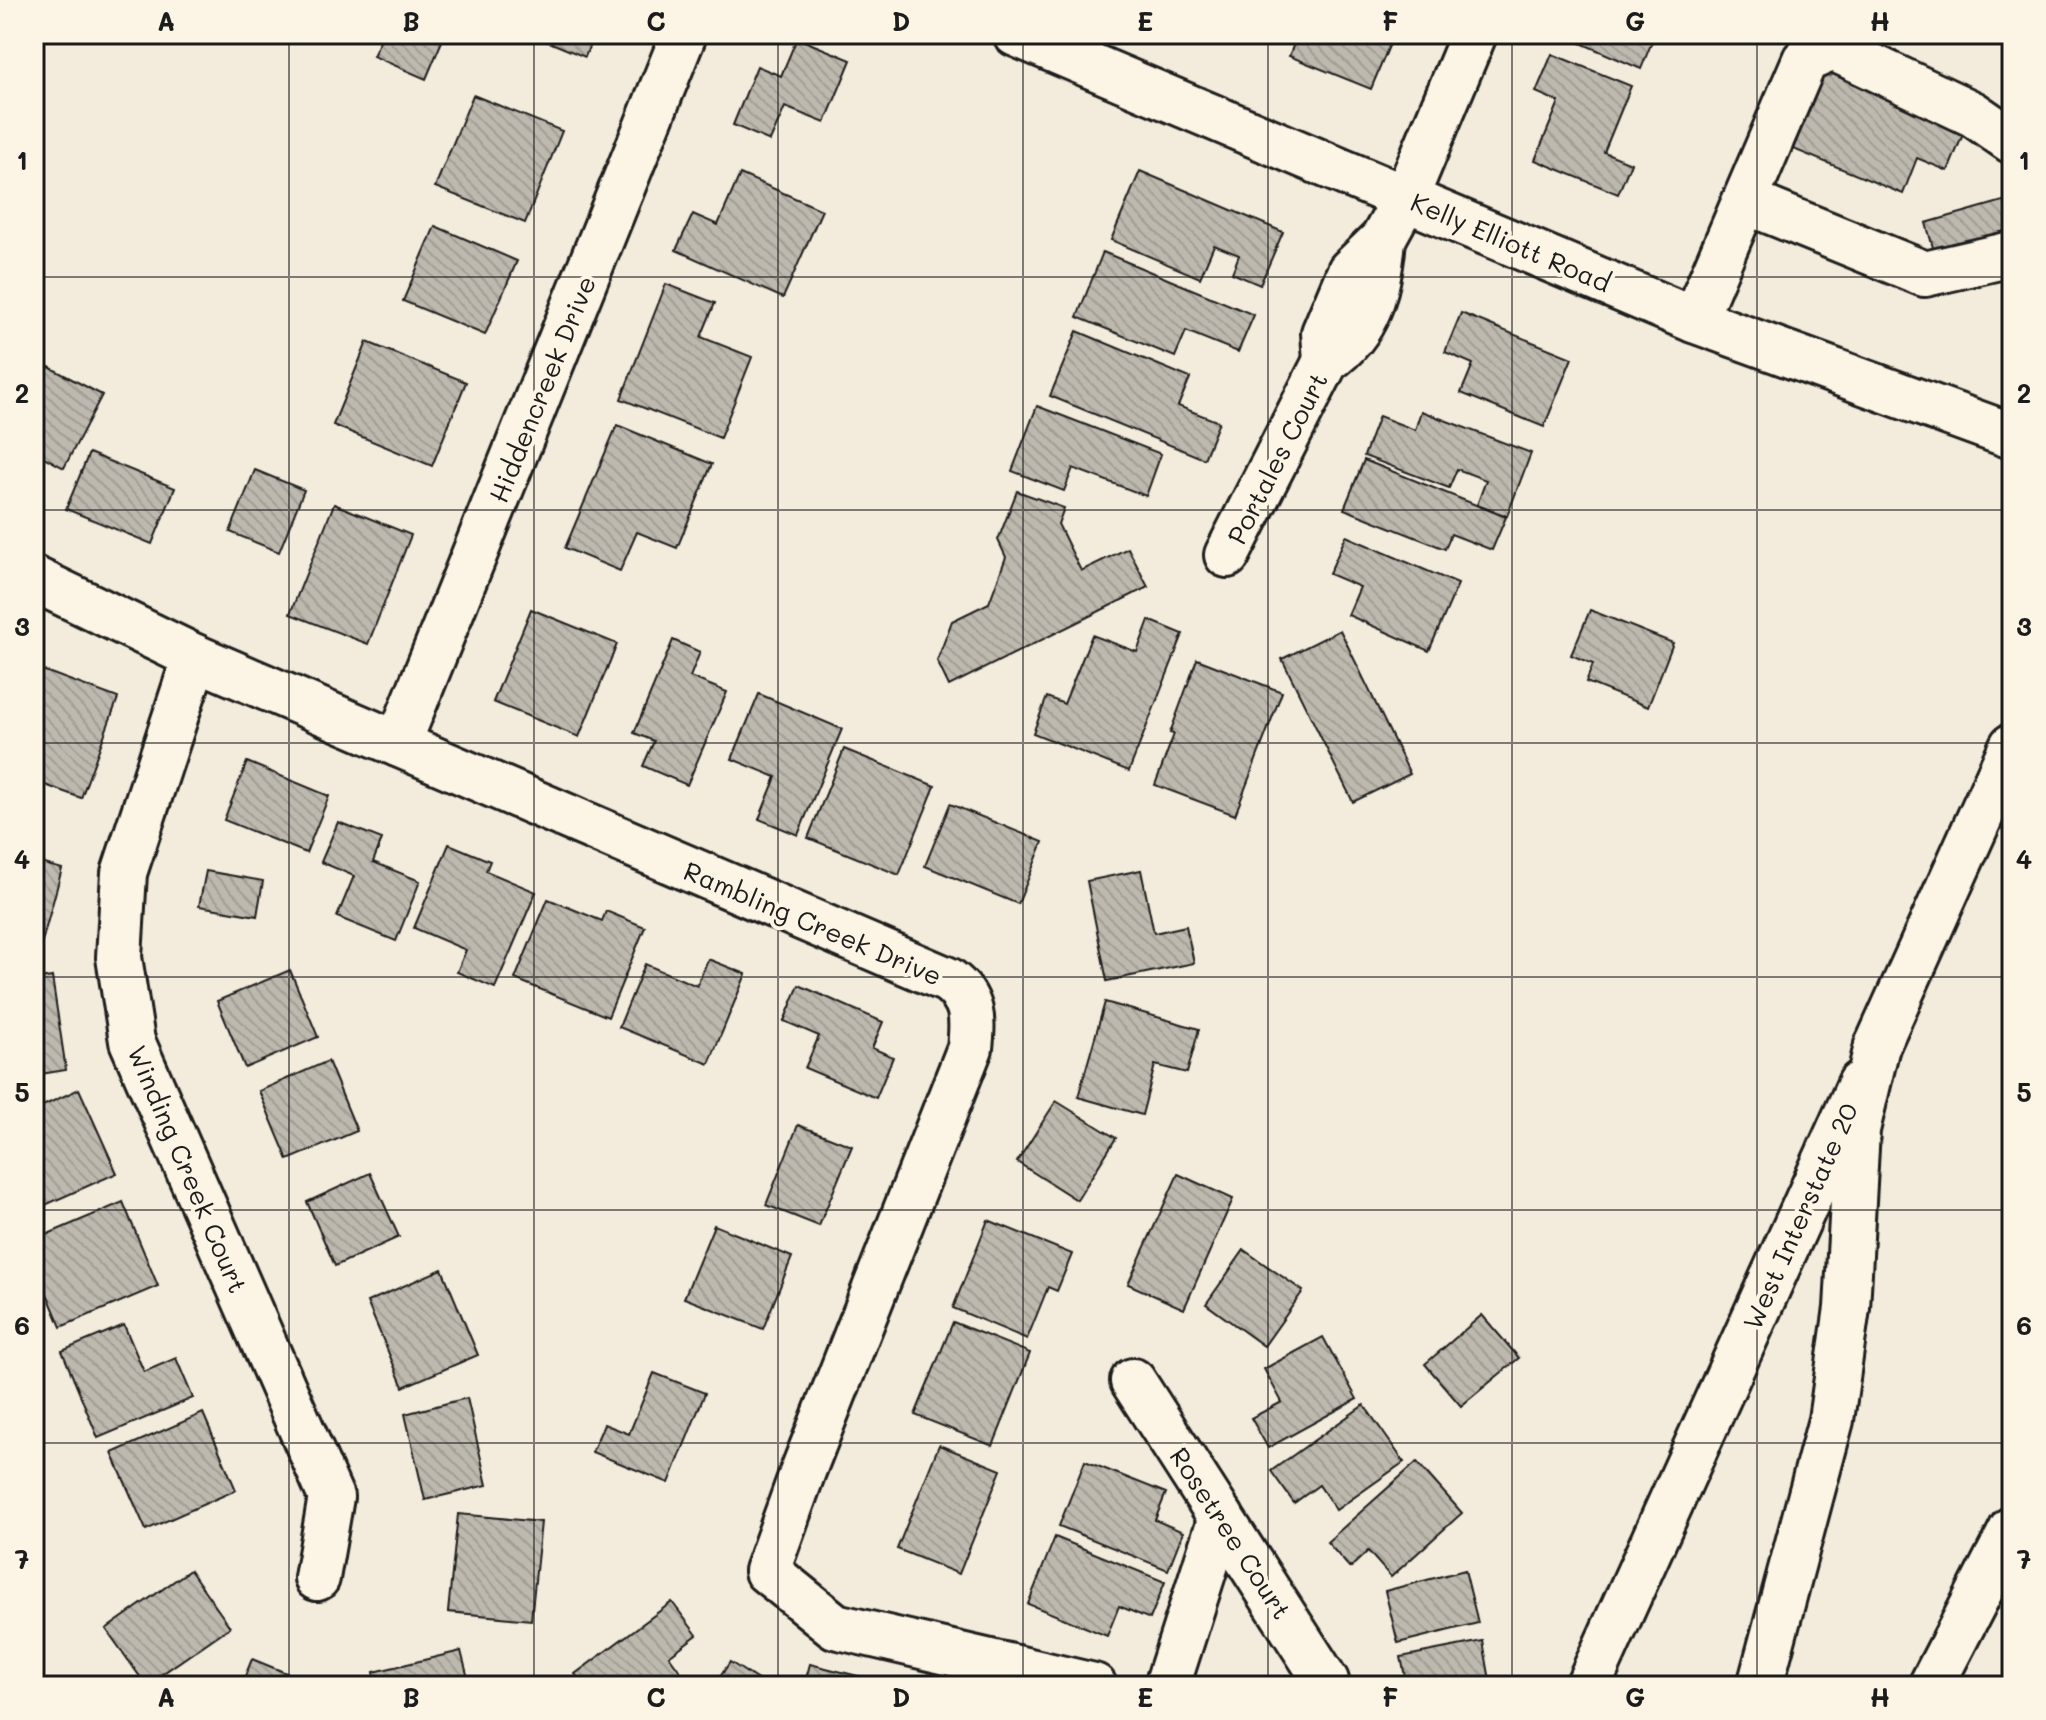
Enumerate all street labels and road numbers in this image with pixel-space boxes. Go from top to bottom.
street label: Kelly Elliott Road [1406,185,1616,299]
street label: Hiddencreek Drive [481,271,603,507]
street label: Portales Court [1219,366,1335,550]
street label: Rambling Creek Drive [679,853,947,993]
street label: Winding Creek Court [120,1040,256,1298]
street label: West Interstate 20 [1735,1097,1865,1335]
street label: Rosetree Court [1163,1440,1299,1626]

